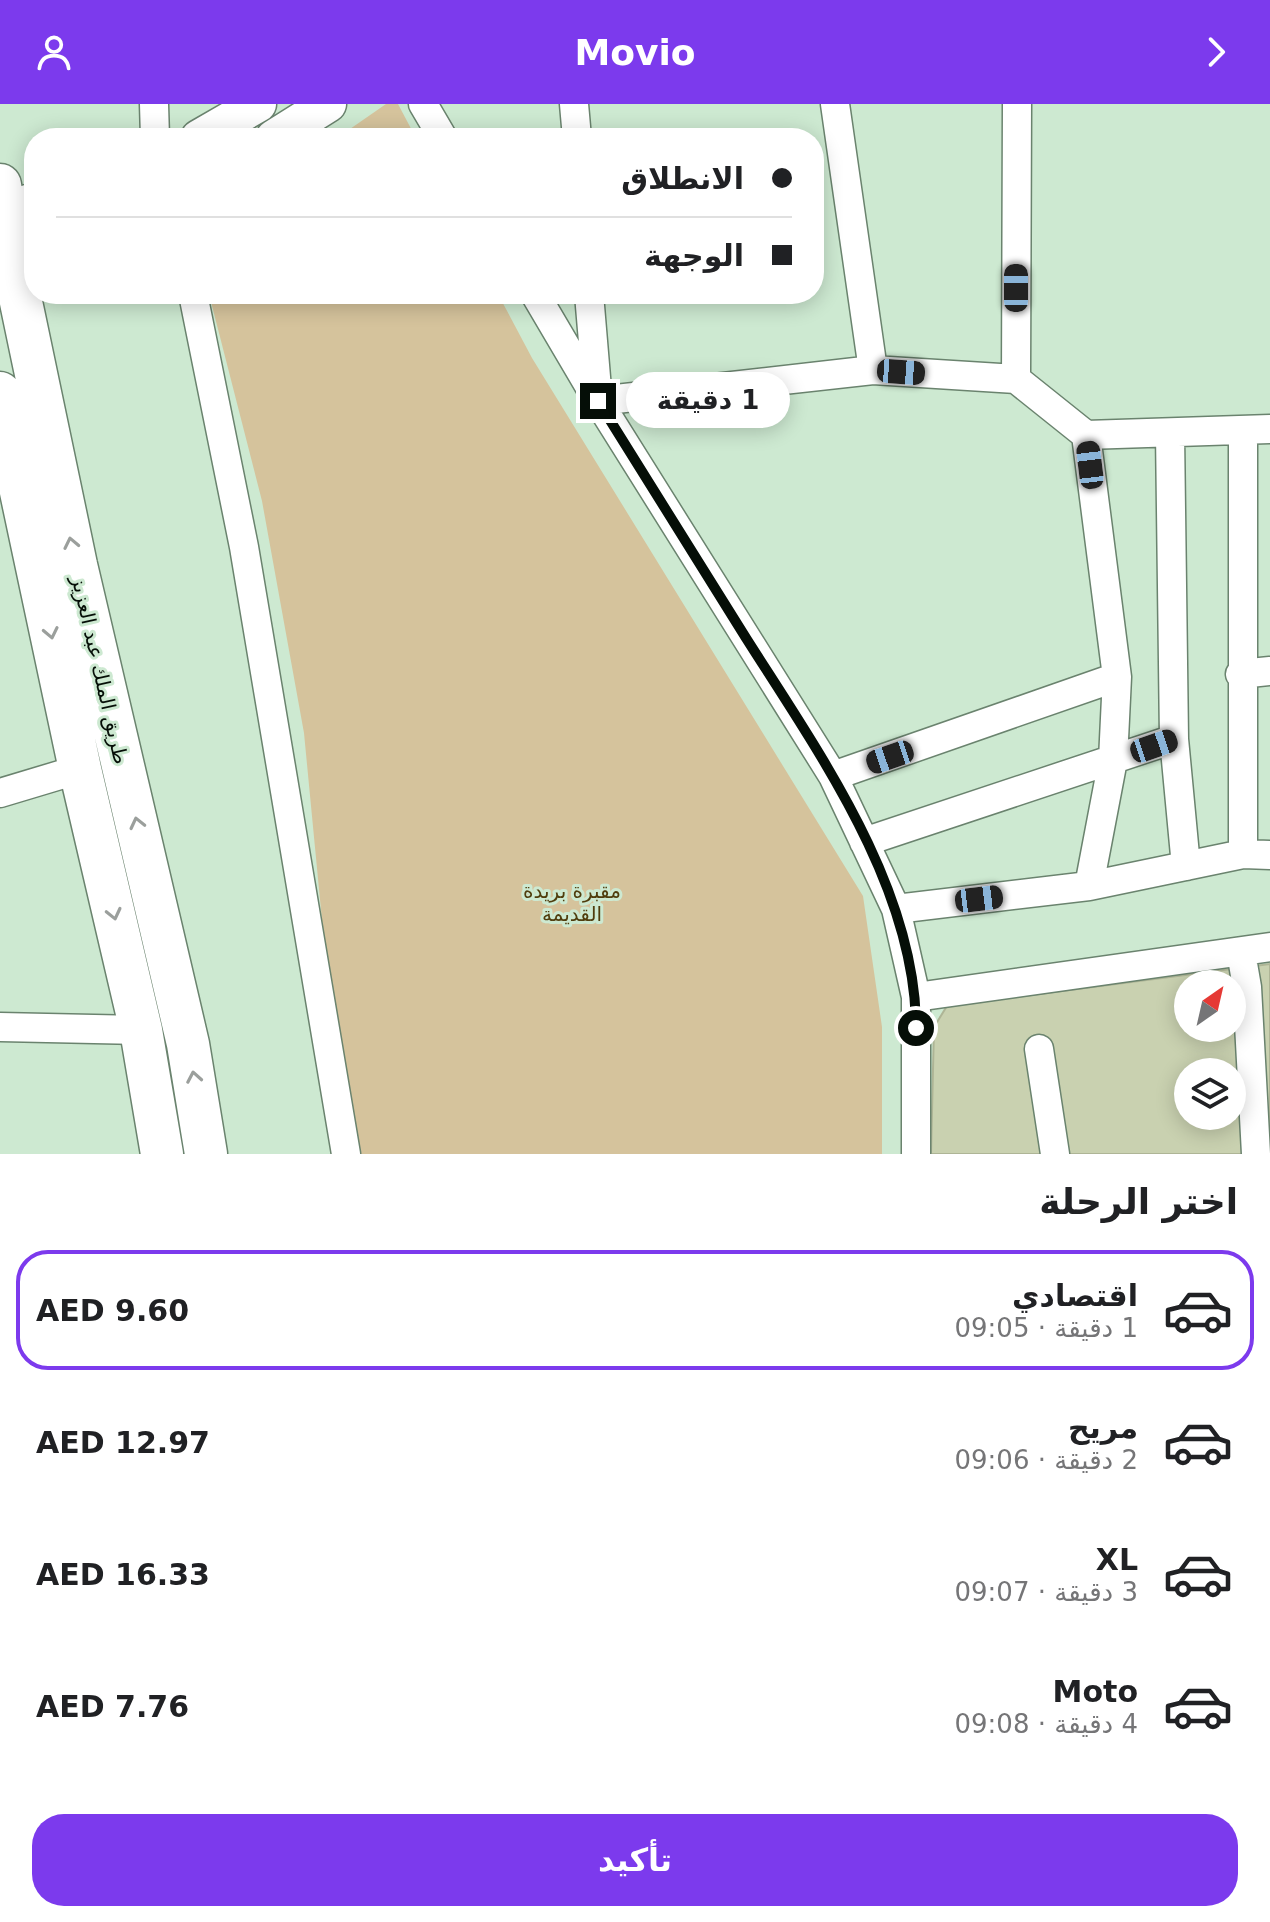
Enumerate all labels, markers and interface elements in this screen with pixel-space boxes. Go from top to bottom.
icon: person [32,30,76,74]
icon: forward [1194,30,1238,74]
text: Movio [574,32,696,73]
text: الانطلاق [621,161,744,196]
text: الوجهة [644,238,744,273]
car [1004,264,1028,312]
car [876,358,926,386]
callout: 1 دقيقة [626,373,790,429]
route end [580,383,616,419]
text: 1 دقيقة [657,385,759,415]
car [1075,440,1105,490]
one-way arrow [63,537,80,550]
street label: طريق الملك عبد العزيز [66,573,133,766]
one-way arrow [42,626,59,639]
car [1127,727,1181,765]
car [863,738,917,776]
one-way arrow [129,817,146,831]
park label: مقبرة بريدة القديمة [523,879,621,926]
car [954,884,1004,914]
one-way arrow [105,907,122,921]
north arrow [1174,970,1246,1042]
map controls [1174,970,1246,1130]
route start [898,1010,934,1046]
button: layers [1174,1058,1246,1130]
one-way arrow [186,1070,203,1084]
text: اختر الرحلة [1039,1181,1238,1222]
icon: car [1162,1274,1234,1346]
text: اقتصادي [1012,1278,1138,1313]
text: AED 9.60 [36,1293,189,1328]
text: 1 دقيقة · 09:05 [955,1313,1138,1343]
icon: car [1162,1406,1234,1478]
text: مريح [1068,1410,1138,1445]
text: AED 12.97 [36,1425,210,1460]
text: 2 دقيقة · 09:06 [955,1445,1138,1475]
icon: car [1162,1538,1234,1610]
text: XL [1096,1542,1138,1577]
text: AED 16.33 [36,1557,210,1592]
text: 3 دقيقة · 09:07 [955,1577,1138,1607]
icon: car [1162,1670,1234,1742]
text: Moto [1053,1674,1138,1709]
text: AED 7.76 [36,1689,189,1724]
text: 4 دقيقة · 09:08 [955,1709,1138,1739]
button: تأكيد [32,1814,1238,1906]

